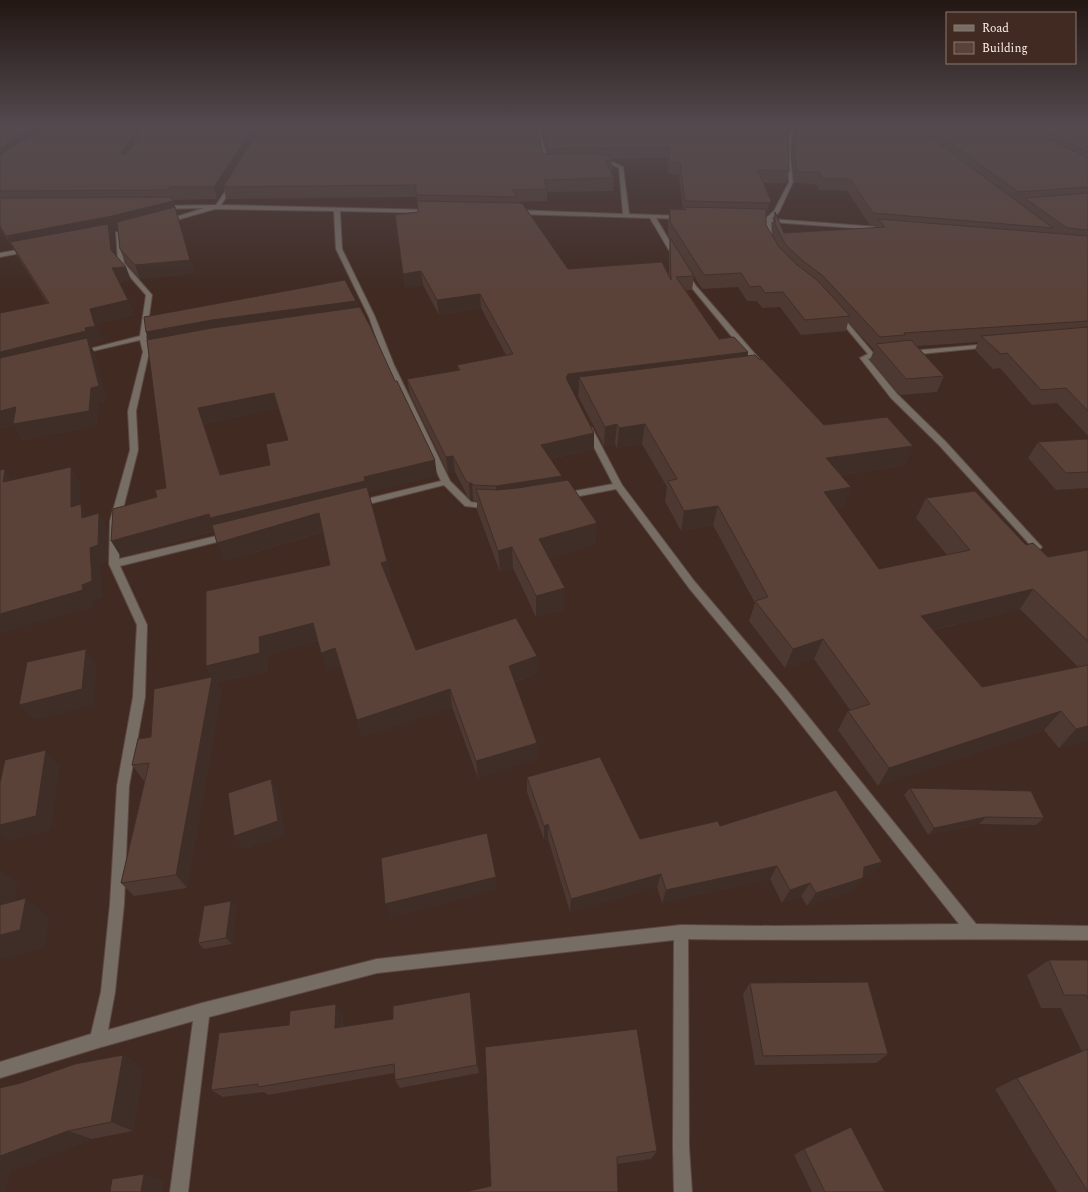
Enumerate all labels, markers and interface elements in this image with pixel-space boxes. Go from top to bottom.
legend [946,12,1076,64]
text: Road [982,19,1009,38]
text: Building [982,39,1028,58]

